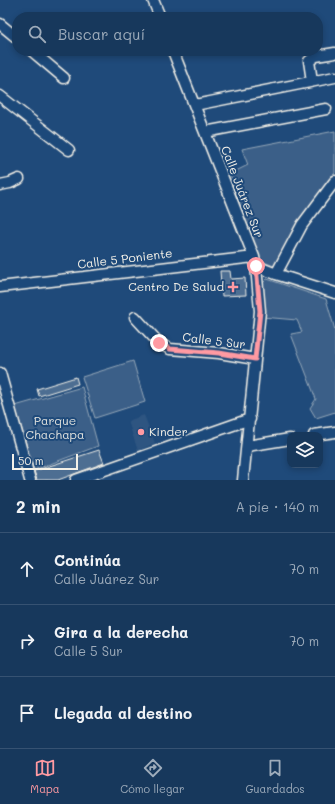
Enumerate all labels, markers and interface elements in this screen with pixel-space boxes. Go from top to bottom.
search box [12,12,323,56]
icon: search [26,23,48,45]
text: Buscar aquí [58,24,145,44]
street label: Calle Juárez Sur [218,143,268,240]
street label: Calle 5 Poniente [76,244,173,272]
route start [247,257,265,275]
place label: Centro De Salud [128,278,224,294]
marker: Centro De Salud [227,281,239,293]
street label: Calle 5 Sur [182,328,247,352]
route end [150,334,168,352]
park label: Parque Chachapa [26,412,85,442]
place label: Kinder [149,423,188,439]
marker: Kinder [136,427,146,437]
map controls [287,432,323,468]
button: layers [287,432,323,468]
scale bar [12,452,78,471]
text: 50 m [18,453,44,468]
text: 2 min [16,495,61,517]
text: A pie · 140 m [236,498,319,515]
text: Continúa [54,550,121,570]
icon: ahead [16,558,38,580]
text: 70 m [289,560,319,577]
text: Calle Juárez Sur [54,570,159,587]
text: Gira a la derecha [54,622,188,642]
icon: right [16,630,38,652]
text: 70 m [289,632,319,649]
text: Calle 5 Sur [54,642,123,659]
icon: arrive [16,702,38,724]
text: Llegada al destino [54,703,192,723]
tab: Mapa [30,757,60,796]
tab: Cómo llegar [120,757,185,796]
tab: Guardados [245,757,305,796]

